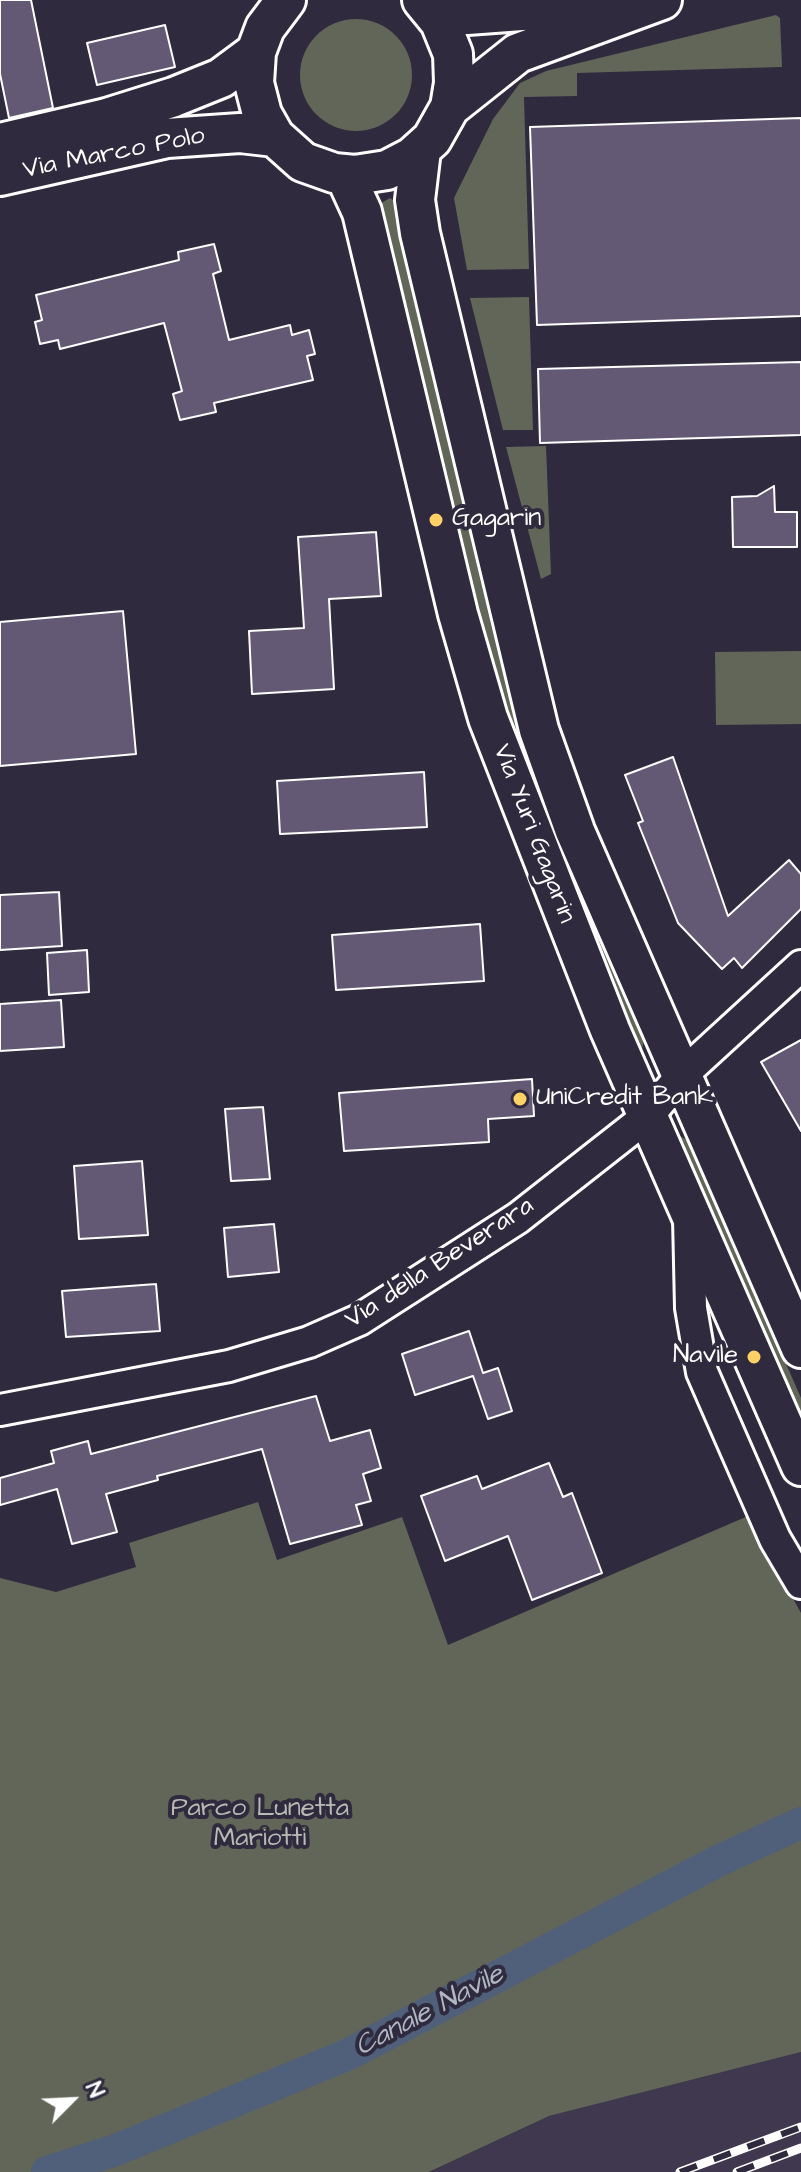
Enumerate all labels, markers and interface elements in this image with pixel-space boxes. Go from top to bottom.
street label: Via Marco Polo [21,121,207,187]
place label: Gagarin [452,504,541,536]
marker: Gagarin [427,511,445,529]
street label: Via Yuri Gagarin [485,740,581,928]
place label: UniCredit Bank [536,1083,713,1115]
marker: UniCredit Bank [511,1090,529,1108]
street label: Via della Beverara [340,1191,540,1337]
place label: Navile [673,1341,738,1373]
marker: Navile [745,1348,763,1366]
park label: Parco Lunetta Mariotti [171,1794,349,1856]
water label: Canale Navile [350,1959,510,2065]
north arrow [32,2060,112,2140]
text: N [77,2077,111,2103]

